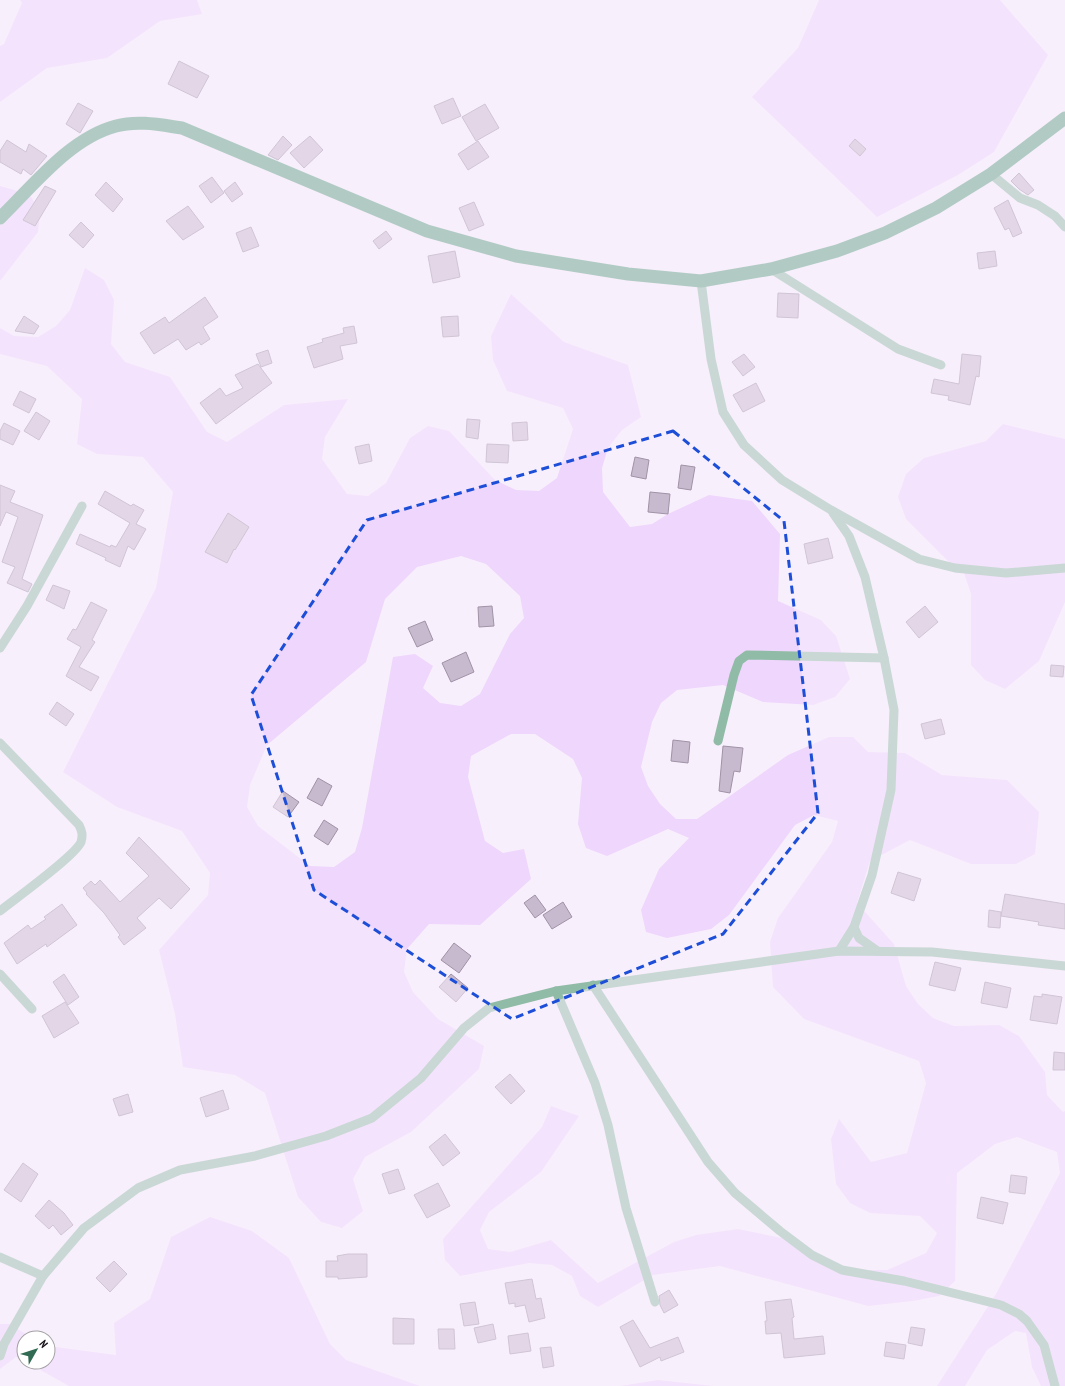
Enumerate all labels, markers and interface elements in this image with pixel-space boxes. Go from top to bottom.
north arrow [16,1330,56,1370]
text: N [36,1337,51,1350]

